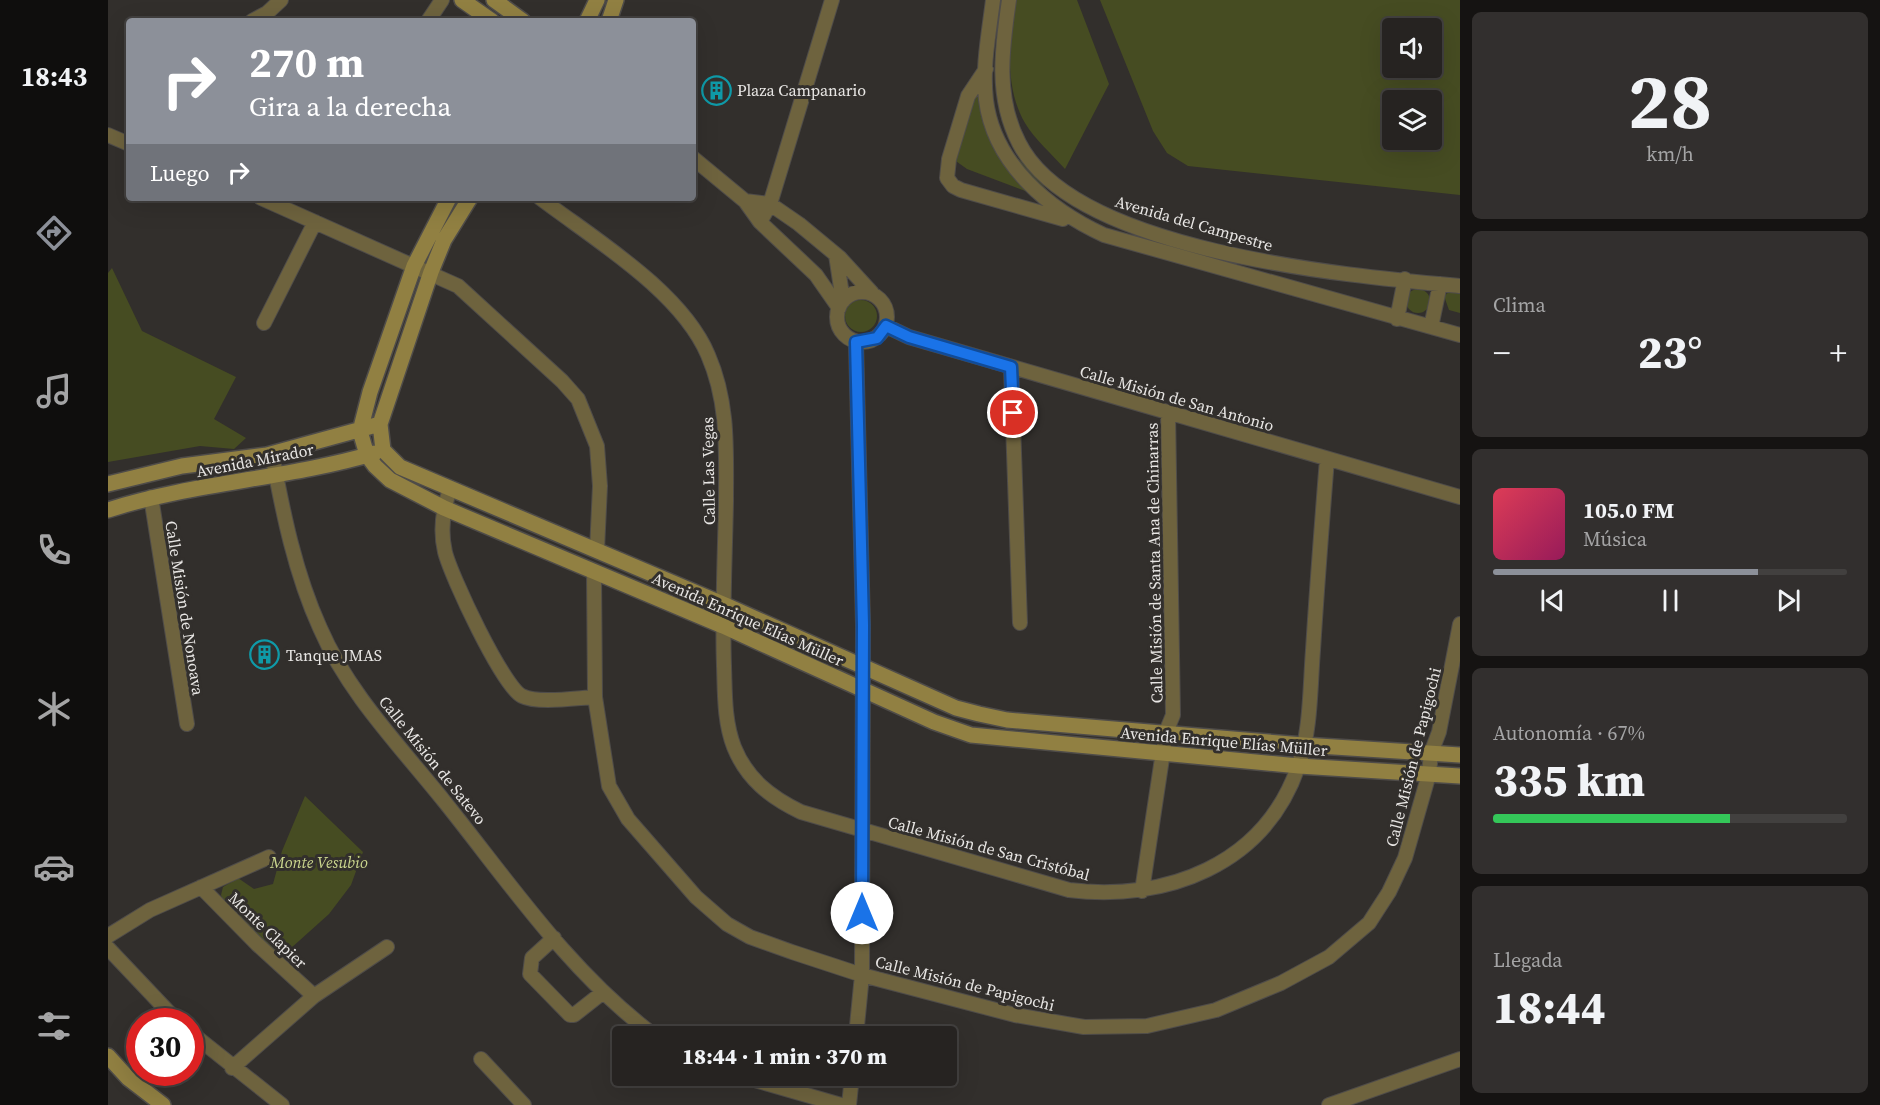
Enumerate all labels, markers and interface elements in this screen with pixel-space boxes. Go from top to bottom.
map controls [1382,18,1442,150]
button: sound [1382,18,1442,78]
text: 270 m [249,33,364,91]
icon: right [150,42,228,120]
text: 28 [1628,47,1712,154]
text: 18:43 [21,58,87,95]
building icon: Plaza Campanario [700,74,732,106]
place label: Plaza Campanario [737,79,866,101]
text: Gira a la derecha [249,88,451,125]
button: layers [1382,90,1442,150]
text: km/h [1646,140,1694,168]
icon: right [222,156,255,189]
text: Luego [150,158,210,188]
street label: Avenida del Campestre [1113,190,1275,256]
icon: directions [33,212,75,254]
text: Clima [1493,291,1546,319]
text: 23° [1638,321,1702,383]
text: − [1493,330,1511,375]
text: + [1829,330,1847,375]
street label: Calle Misión de San Antonio [1077,360,1277,436]
icon: music [33,370,75,412]
pin [987,387,1038,438]
icon: arrive [996,396,1029,429]
street label: Calle Las Vegas [696,417,720,525]
street label: Calle Misión de Santa Ana de Chinarras [1141,423,1167,703]
street label: Avenida Mirador [194,438,316,482]
text: 105.0 FM [1583,495,1674,525]
street label: Calle Misión de Nonoava [160,519,210,698]
text: Música [1583,525,1647,553]
icon: phone [33,529,75,571]
street label: Avenida Enrique Elías Müller [649,567,847,671]
icon: previous [1536,584,1569,617]
icon: pause [1654,584,1687,617]
icon: next [1772,584,1805,617]
building icon: Tanque JMAS [249,639,281,671]
place label: Tanque JMAS [286,644,382,666]
street label: Calle Misión de Papigochi [1380,665,1446,849]
icon: climate [33,688,75,730]
street label: Calle Misión de Satevo [374,691,492,829]
text: Autonomía · 67% [1493,719,1645,747]
street label: Avenida Enrique Elías Müller [1120,721,1329,761]
text: 335 km [1493,749,1645,811]
street label: Calle Misión de San Cristóbal [886,810,1093,886]
icon: car [33,846,75,888]
park label: Monte Vesubio [269,851,368,873]
position arrow [830,881,894,945]
street label: Monte Clapier [224,887,312,973]
text: Llegada [1493,946,1563,974]
street label: Calle Misión de Papigochi [873,950,1057,1016]
text: 18:44 [1493,976,1606,1038]
icon: filters [33,1005,75,1047]
speed limit sign: 30 [126,1008,204,1086]
text: 18:44 · 1 min · 370 m [682,1041,887,1071]

